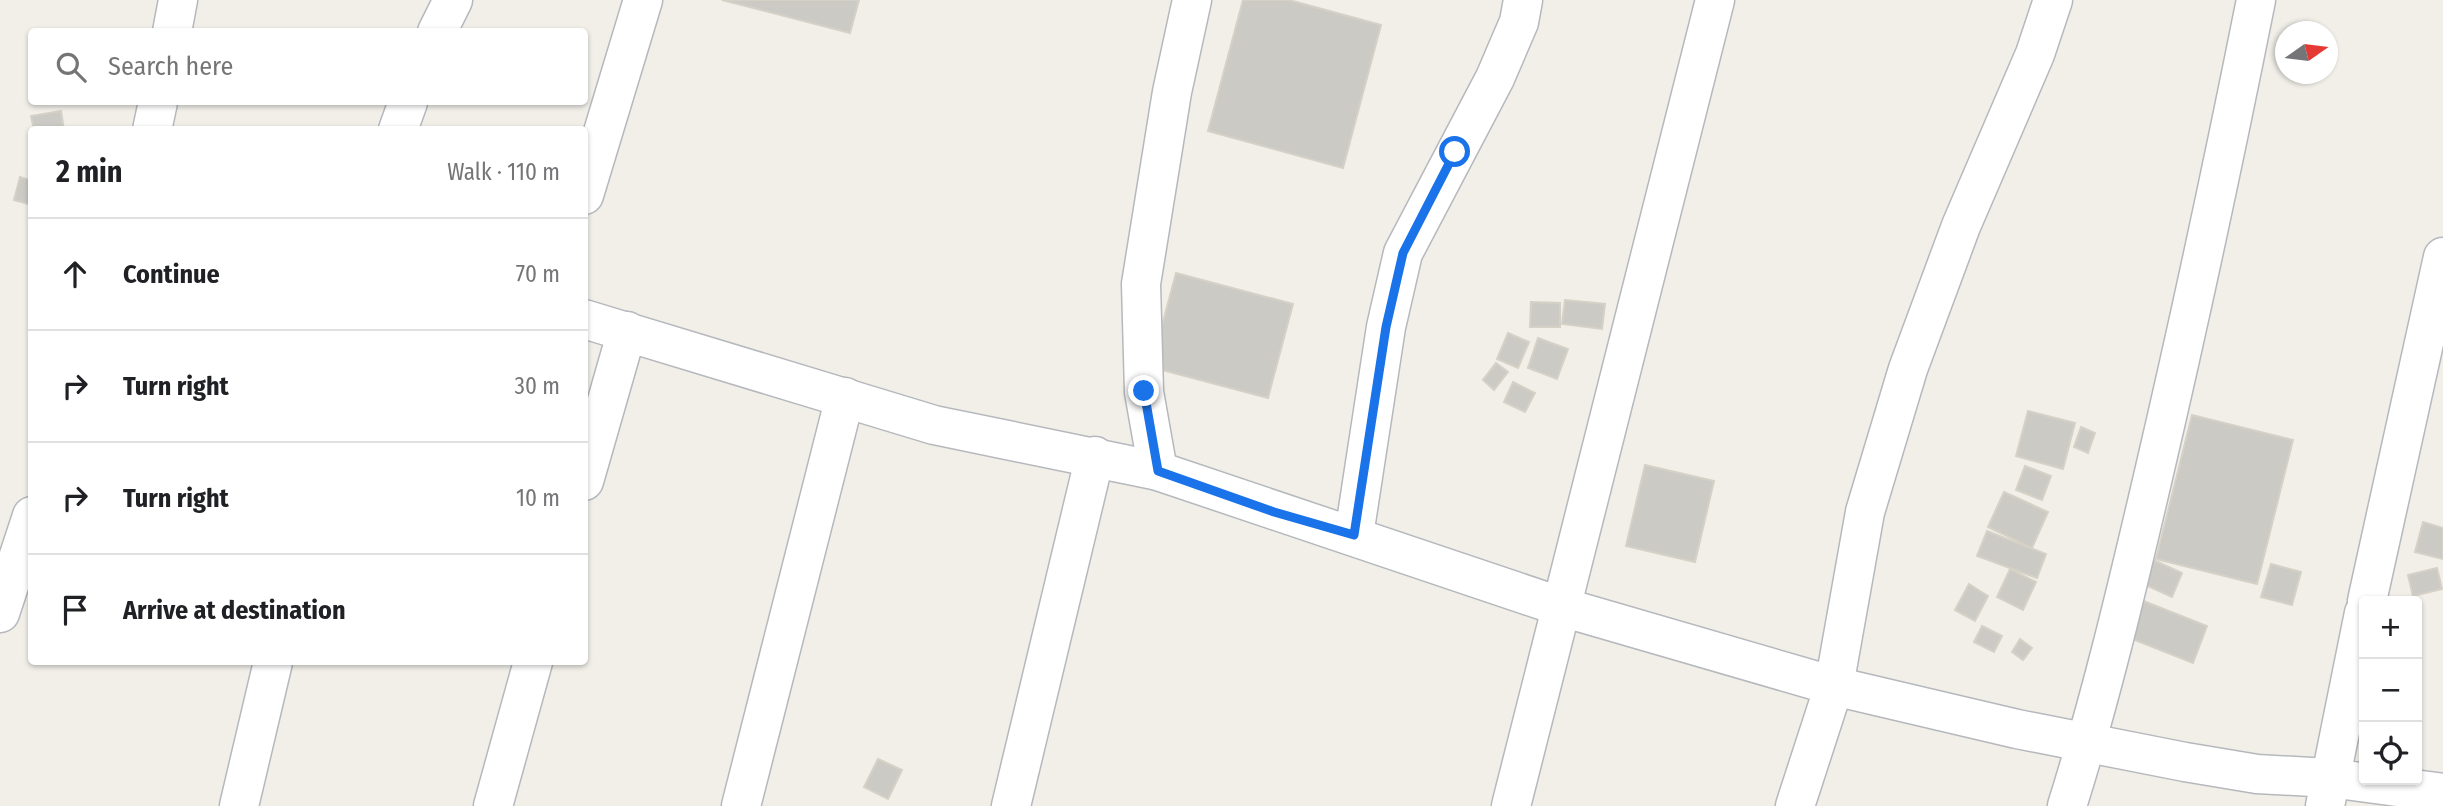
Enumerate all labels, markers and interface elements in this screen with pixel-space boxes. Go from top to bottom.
north arrow [2275,21,2338,84]
search box [28,28,588,105]
icon: search [52,48,90,86]
text: Search here [108,51,233,82]
route start [1439,136,1470,167]
text: 2 min [56,154,123,190]
text: Walk · 110 m [447,158,560,186]
icon: ahead [56,255,94,293]
text: Continue [123,259,220,290]
text: 70 m [516,260,560,288]
icon: right [56,367,94,405]
text: Turn right [123,371,229,402]
text: 30 m [515,372,560,400]
route end [1128,375,1159,406]
icon: right [56,479,94,517]
text: Turn right [123,483,229,514]
text: 10 m [516,484,560,512]
icon: arrive [56,591,94,629]
text: Arrive at destination [123,595,346,626]
map controls [2359,596,2422,785]
button: + [2359,596,2422,659]
button: − [2359,659,2422,722]
button: locate [2359,722,2422,785]

